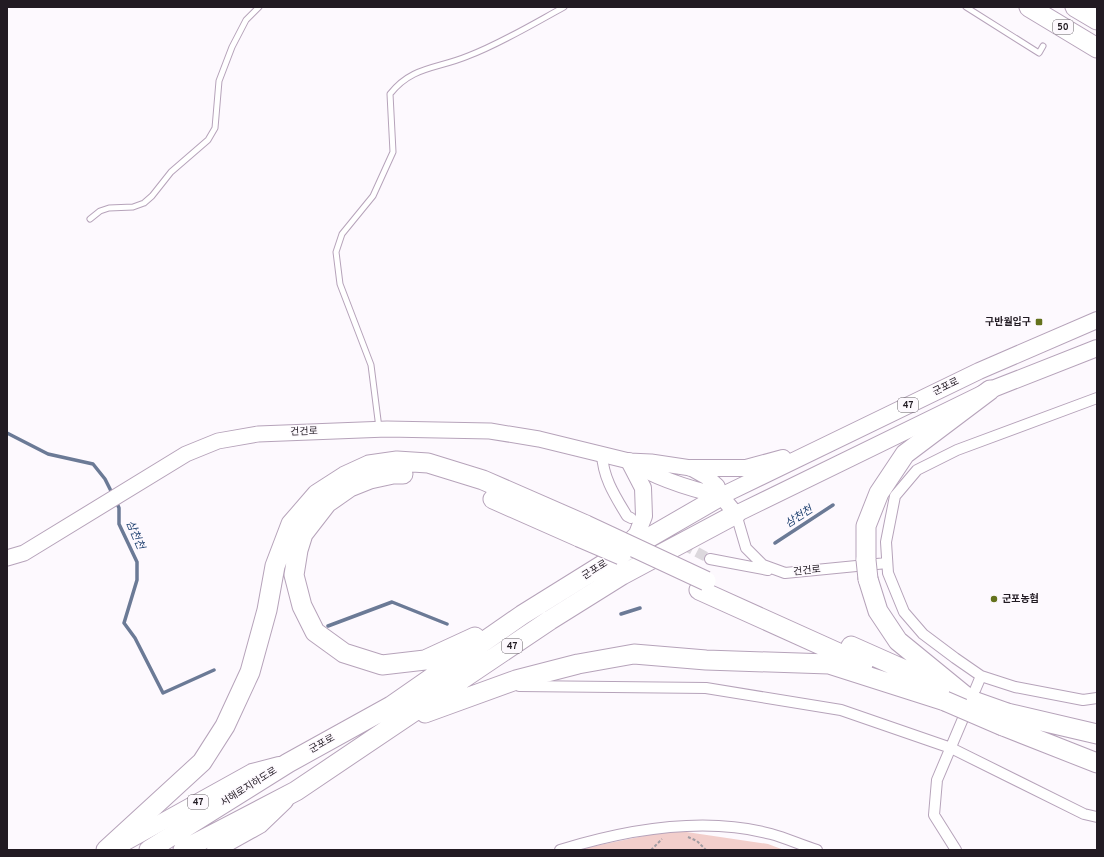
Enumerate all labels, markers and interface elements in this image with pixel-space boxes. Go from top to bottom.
road number: 50 [1053,20,1073,34]
place label: 구반월입구 [985,316,1031,329]
marker: 구반월입구 [1034,317,1044,327]
street label: 군포로 [931,375,961,399]
road number: 47 [898,398,918,412]
street label: 건건로 [290,425,318,439]
water label: 삼천천 [782,502,817,531]
water label: 삼천천 [123,518,148,553]
street label: 군포로 [580,557,610,583]
street label: 건건로 [793,563,821,579]
place label: 군포농협 [1002,593,1039,606]
marker: 군포농협 [989,594,999,604]
road number: 47 [502,639,522,653]
street label: 군포로 [307,732,337,756]
street label: 서해로지하도로 [218,764,280,810]
road number: 47 [188,795,208,809]

